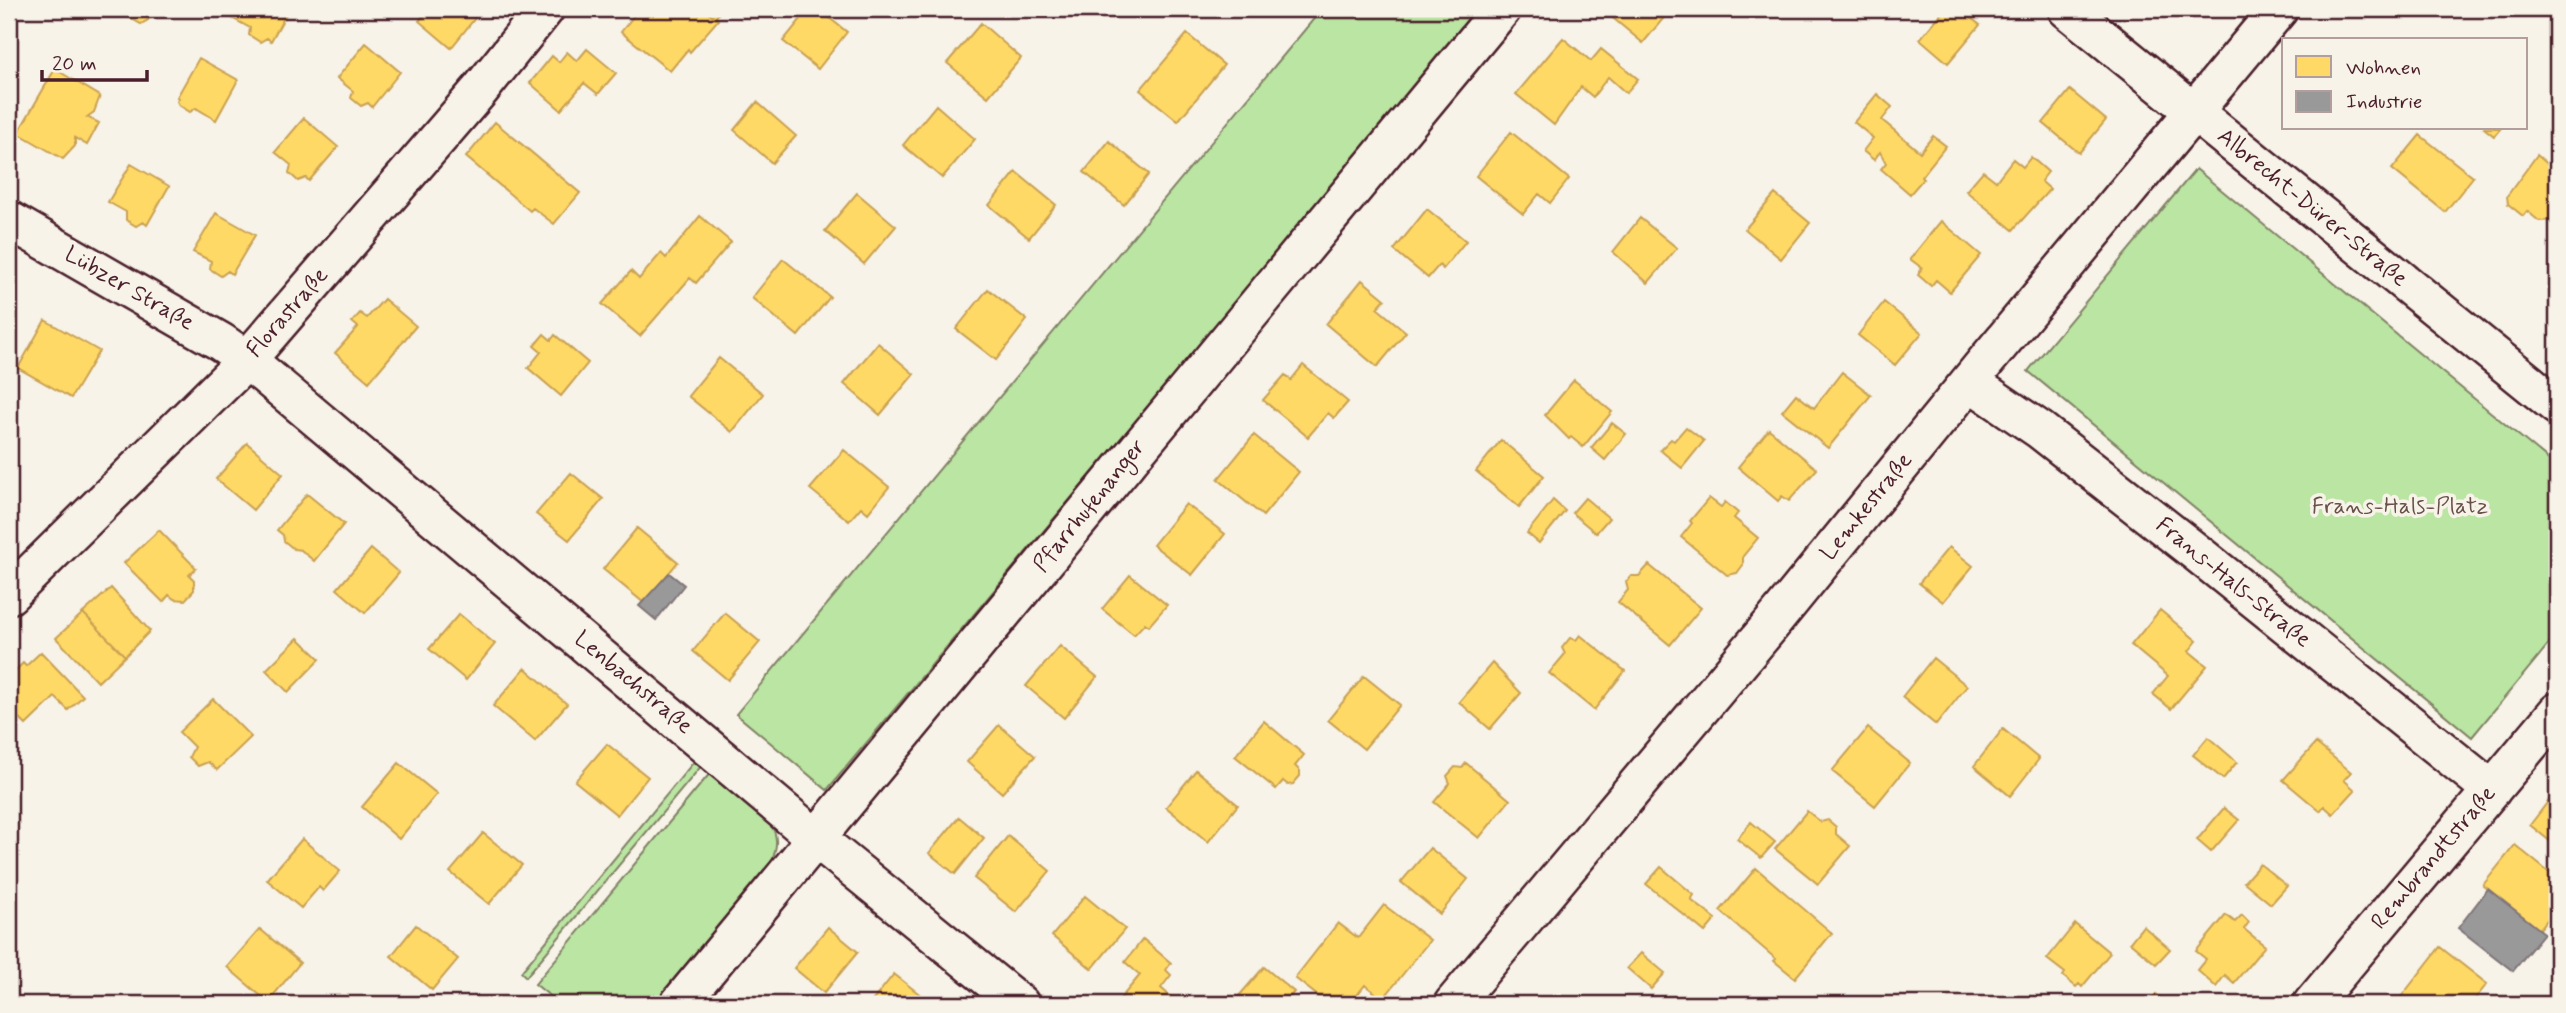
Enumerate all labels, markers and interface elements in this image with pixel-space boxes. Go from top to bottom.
scale bar [42,38,147,82]
legend [2282,38,2528,130]
text: 20 m [52,50,97,78]
text: Wohnen [2346,54,2421,82]
text: Industrie [2346,88,2422,116]
street label: Albrecht-Dürer-Straße [2211,122,2413,294]
street label: Lübzer Straße [59,240,199,338]
street label: Florastraße [240,262,336,364]
street label: Pfarrhufenanger [1027,433,1155,580]
street label: Lemkestraße [1814,447,1920,567]
park label: Frans-Hals-Platz [2312,492,2488,522]
street label: Frans-Hals-Straße [2149,511,2317,655]
street label: Lenbachstraße [567,625,699,741]
street label: Rembrandtstraße [2365,780,2503,936]

